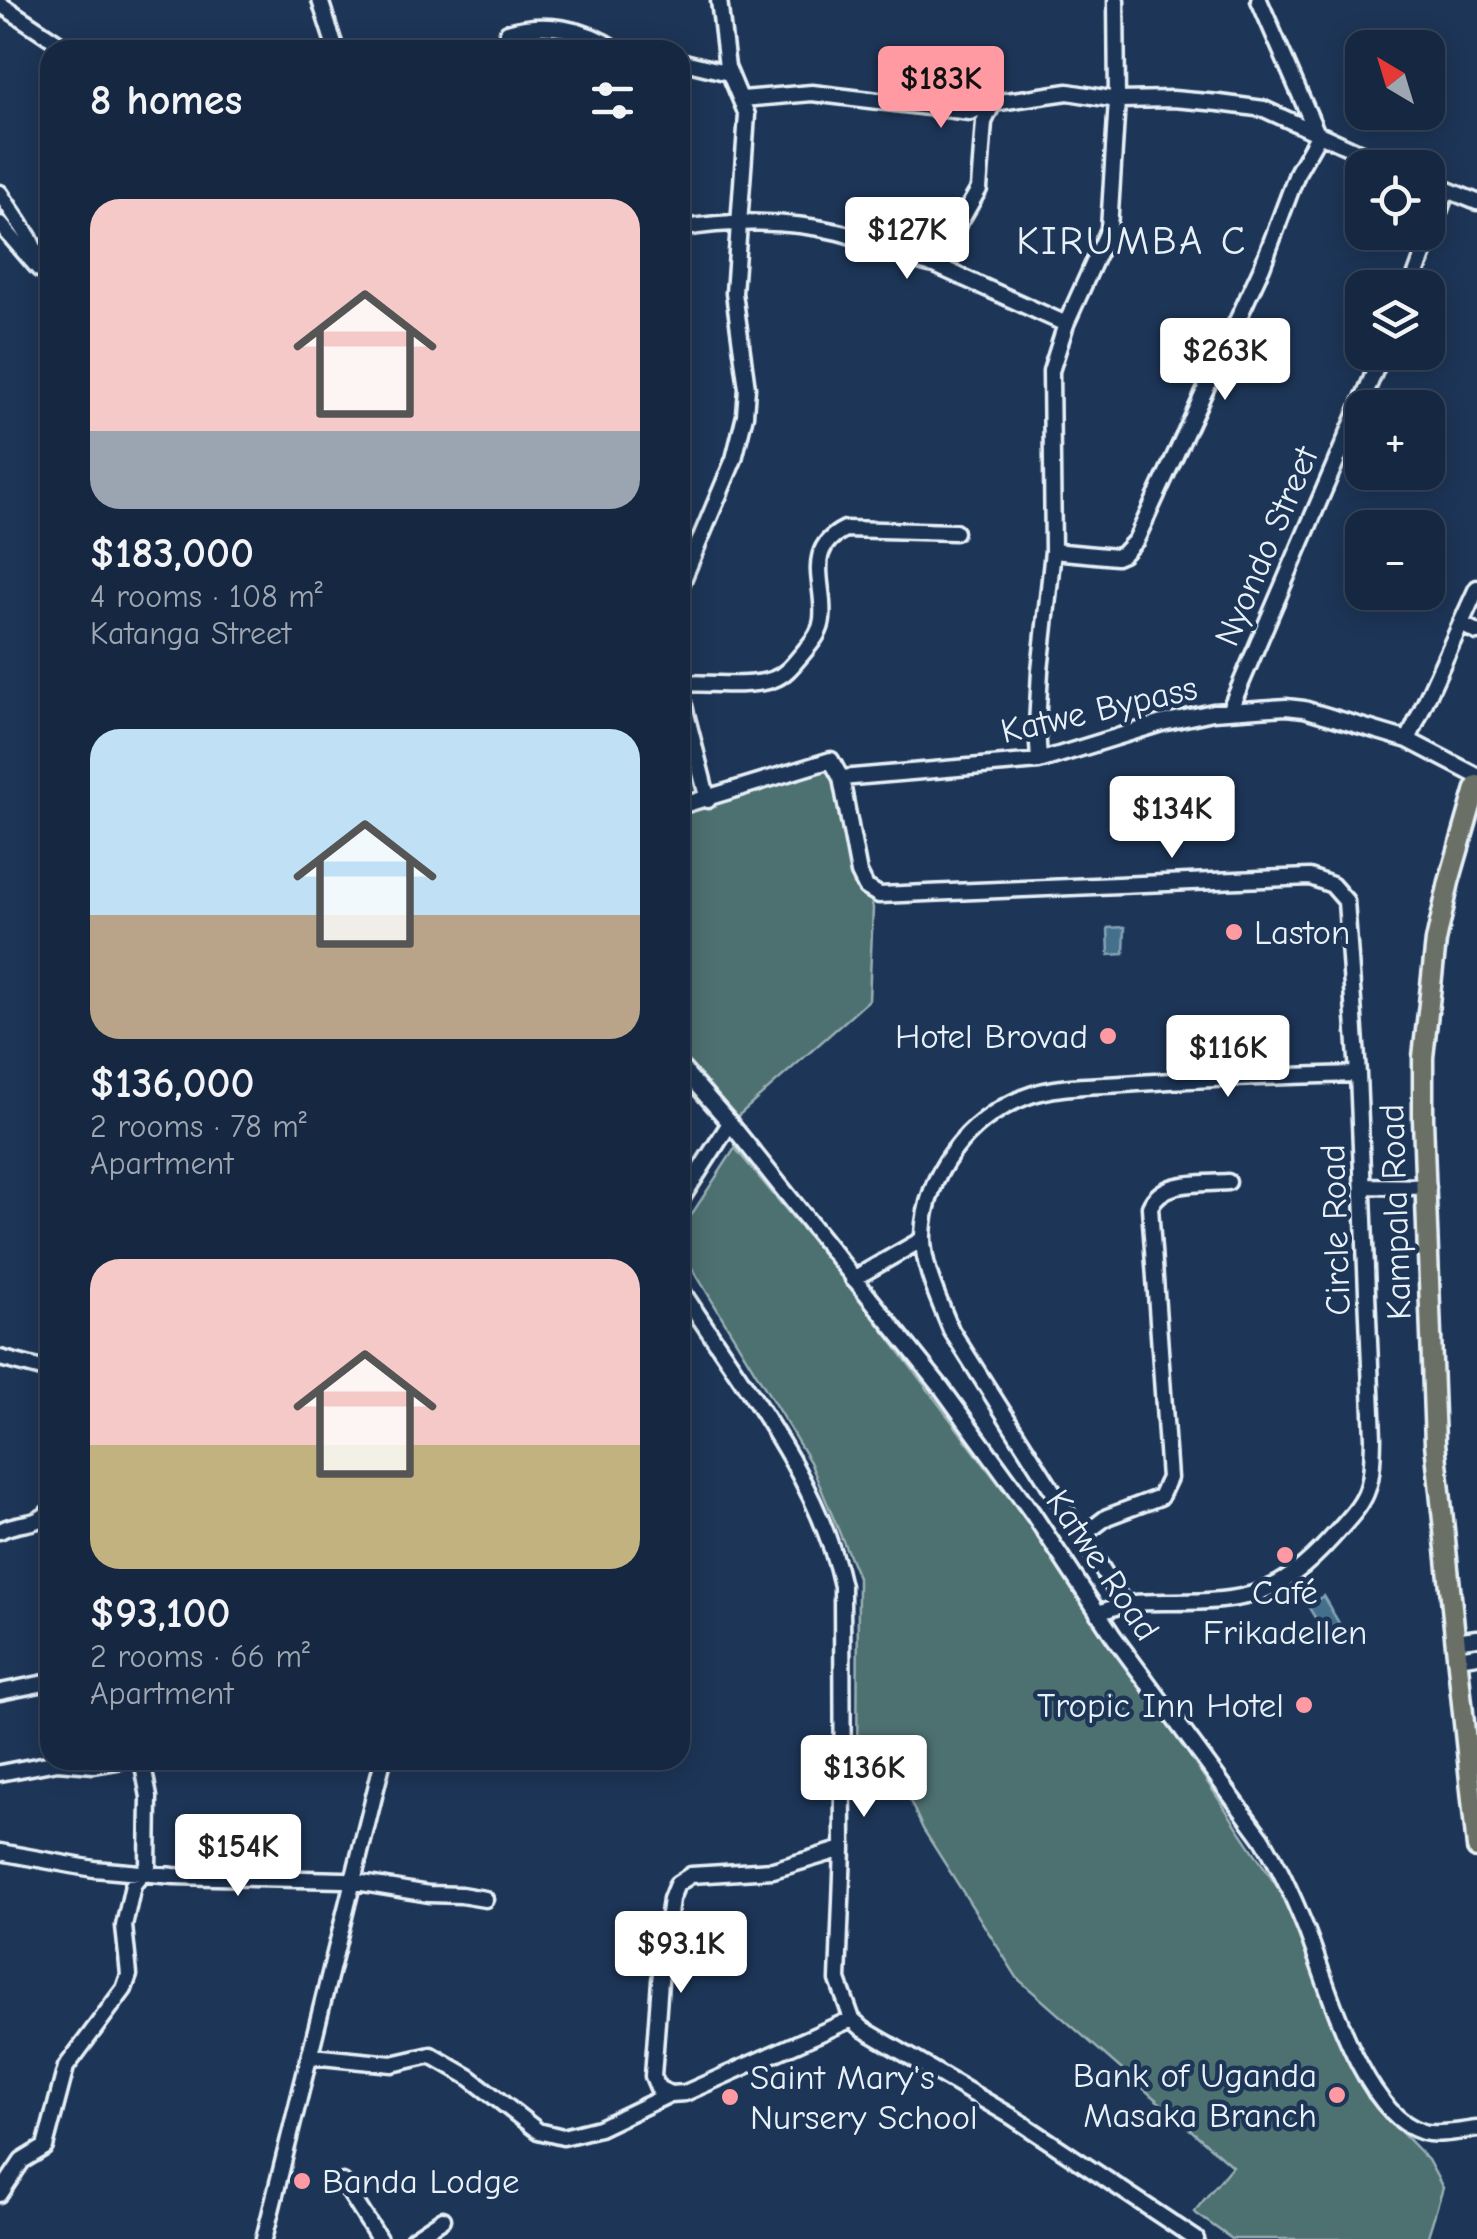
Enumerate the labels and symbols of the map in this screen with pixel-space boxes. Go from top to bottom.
north arrow [1345,30,1445,130]
pin: $183K [871,46,1011,131]
pin: $127K [837,197,977,282]
district label: KIRUMBA C [1016,218,1248,264]
pin: $263K [1155,318,1295,403]
street label: Nyondo Street [1206,440,1327,652]
street label: Katwe Bypass [997,667,1201,752]
pin: $134K [1102,776,1242,861]
place label: Laston [1254,912,1350,953]
marker: Laston [1223,921,1245,943]
pin: $116K [1158,1015,1298,1100]
place label: Hotel Brovad [895,1016,1088,1057]
marker: Hotel Brovad [1097,1025,1119,1047]
street label: Kampala Road [1371,1103,1420,1321]
street label: Circle Road [1312,1144,1359,1316]
street label: Katwe Road [1037,1482,1168,1648]
marker: Café Frikadellen [1274,1544,1296,1566]
place label: Café Frikadellen [1203,1572,1367,1653]
place label: Tropic Inn Hotel [1037,1685,1284,1726]
marker: Tropic Inn Hotel [1293,1694,1315,1716]
pin: $136K [794,1735,934,1820]
pin: $154K [168,1814,308,1899]
pin: $93.1K [600,1911,762,1996]
place label: Bank of Uganda Masaka Branch [1073,2055,1317,2136]
place label: Saint Mary's Nursery School [750,2057,978,2138]
marker: Bank of Uganda Masaka Branch [1326,2084,1348,2106]
marker: Saint Mary's Nursery School [719,2086,741,2108]
place label: Banda Lodge [322,2161,519,2202]
marker: Banda Lodge [291,2170,313,2192]

